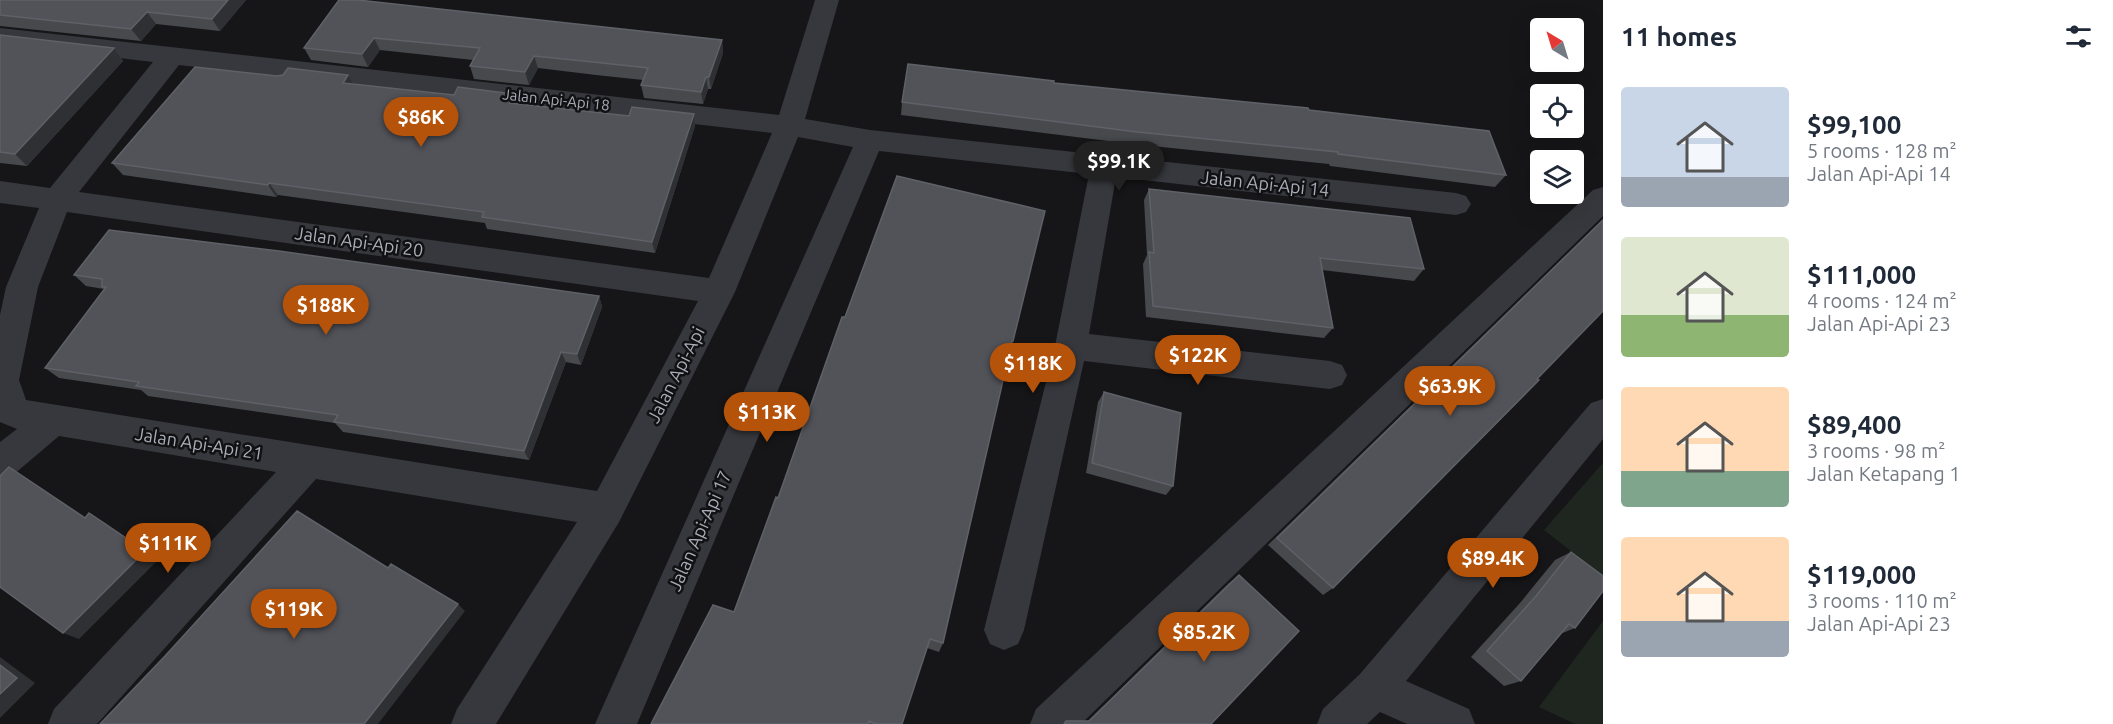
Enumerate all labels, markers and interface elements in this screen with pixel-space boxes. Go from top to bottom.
north arrow [1530,18,1584,72]
map controls [1530,18,1584,204]
icon: filters [2062,20,2095,53]
text: 11 homes [1621,22,1737,51]
button: locate [1530,84,1584,138]
street label: Jalan Api-Api 18 [502,85,611,114]
pin: $86K [385,97,457,148]
text: $86K [397,105,445,128]
text: $99,100 [1807,110,1901,139]
icon: home [1669,111,1741,183]
text: 5 rooms · 128 m² [1807,139,1957,162]
pin: $99.1K [1070,141,1168,192]
text: $99.1K [1087,149,1151,172]
button: layers [1530,150,1584,204]
text: Jalan Api-Api 14 [1807,162,1951,185]
street label: Jalan Api-Api 14 [1200,166,1330,200]
street label: Jalan Api-Api 20 [294,222,425,260]
text: $111,000 [1807,260,1916,289]
icon: home [1669,261,1741,333]
pin: $188K [284,285,368,336]
text: 4 rooms · 124 m² [1807,289,1957,312]
text: $188K [297,293,355,316]
text: Jalan Api-Api 23 [1807,312,1951,335]
street label: Jalan Api-Api [642,323,708,426]
pin: $122K [1156,335,1240,386]
pin: $118K [991,343,1075,394]
text: $122K [1169,343,1227,366]
text: $118K [1004,351,1062,374]
pin: $63.9K [1401,366,1499,417]
text: $63.9K [1418,374,1482,397]
pin: $113K [725,392,809,443]
text: $113K [738,400,796,423]
text: $89,400 [1807,410,1901,439]
icon: home [1669,411,1741,483]
street label: Jalan Api-Api 21 [134,423,265,463]
text: 3 rooms · 98 m² [1807,439,1945,462]
text: Jalan Ketapang 1 [1807,462,1961,485]
street label: Jalan Api-Api 17 [664,467,735,594]
pin: $111K [126,523,210,574]
text: $111K [139,531,197,554]
pin: $89.4K [1444,538,1542,589]
text: $89.4K [1461,546,1525,569]
text: $119,000 [1807,560,1916,589]
icon: home [1669,561,1741,633]
pin: $119K [252,589,336,640]
text: 3 rooms · 110 m² [1807,589,1957,612]
text: $119K [265,597,323,620]
pin: $85.2K [1155,612,1253,663]
text: Jalan Api-Api 23 [1807,612,1951,635]
text: $85.2K [1172,620,1236,643]

